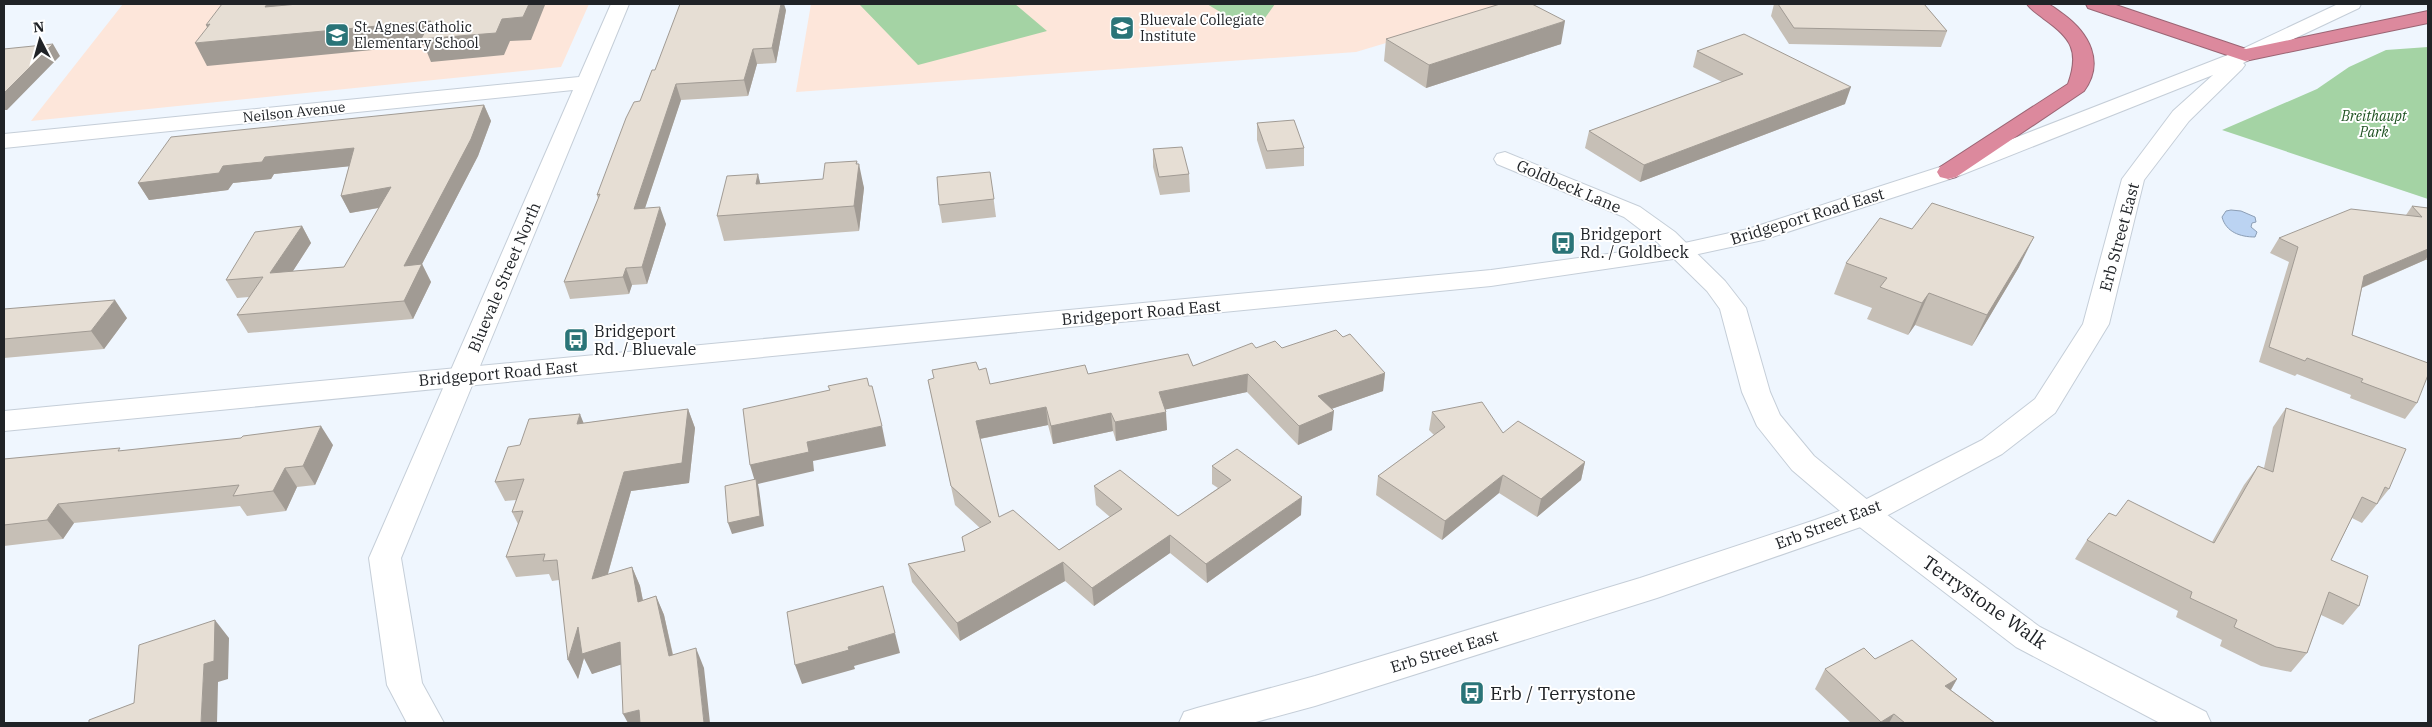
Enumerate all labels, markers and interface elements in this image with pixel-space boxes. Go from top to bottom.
place label: Bluevale Collegiate Institute [1140,11,1264,45]
north arrow [15,15,65,65]
school or university icon: Bluevale Collegiate Institute [1109,15,1135,41]
text: N [32,18,45,37]
place label: St. Agnes Catholic Elementary School [354,18,479,52]
school or university icon: St. Agnes Catholic Elementary School [324,22,350,48]
street label: Neilson Avenue [242,98,346,126]
park label: Breithaupt Park [2340,107,2408,141]
street label: Goldbeck Lane [1514,155,1624,217]
street label: Erb Street East [2095,180,2143,293]
street label: Bridgeport Road East [1728,183,1887,249]
street label: Bluevale Street North [463,199,545,355]
place label: Bridgeport Rd. / Goldbeck [1580,224,1690,262]
bus stop icon: Bridgeport Rd. / Goldbeck [1550,230,1576,256]
street label: Bridgeport Road East [1061,295,1222,329]
place label: Bridgeport Rd. / Bluevale [594,321,696,359]
bus stop icon: Bridgeport Rd. / Bluevale [563,327,589,353]
street label: Bridgeport Road East [418,356,579,390]
street label: Erb Street East [1772,495,1884,553]
street label: Terrystone Walk [1918,550,2052,654]
street label: Erb Street East [1388,625,1501,677]
bus stop icon: Erb / Terrystone [1459,680,1485,706]
place label: Erb / Terrystone [1490,681,1636,705]

